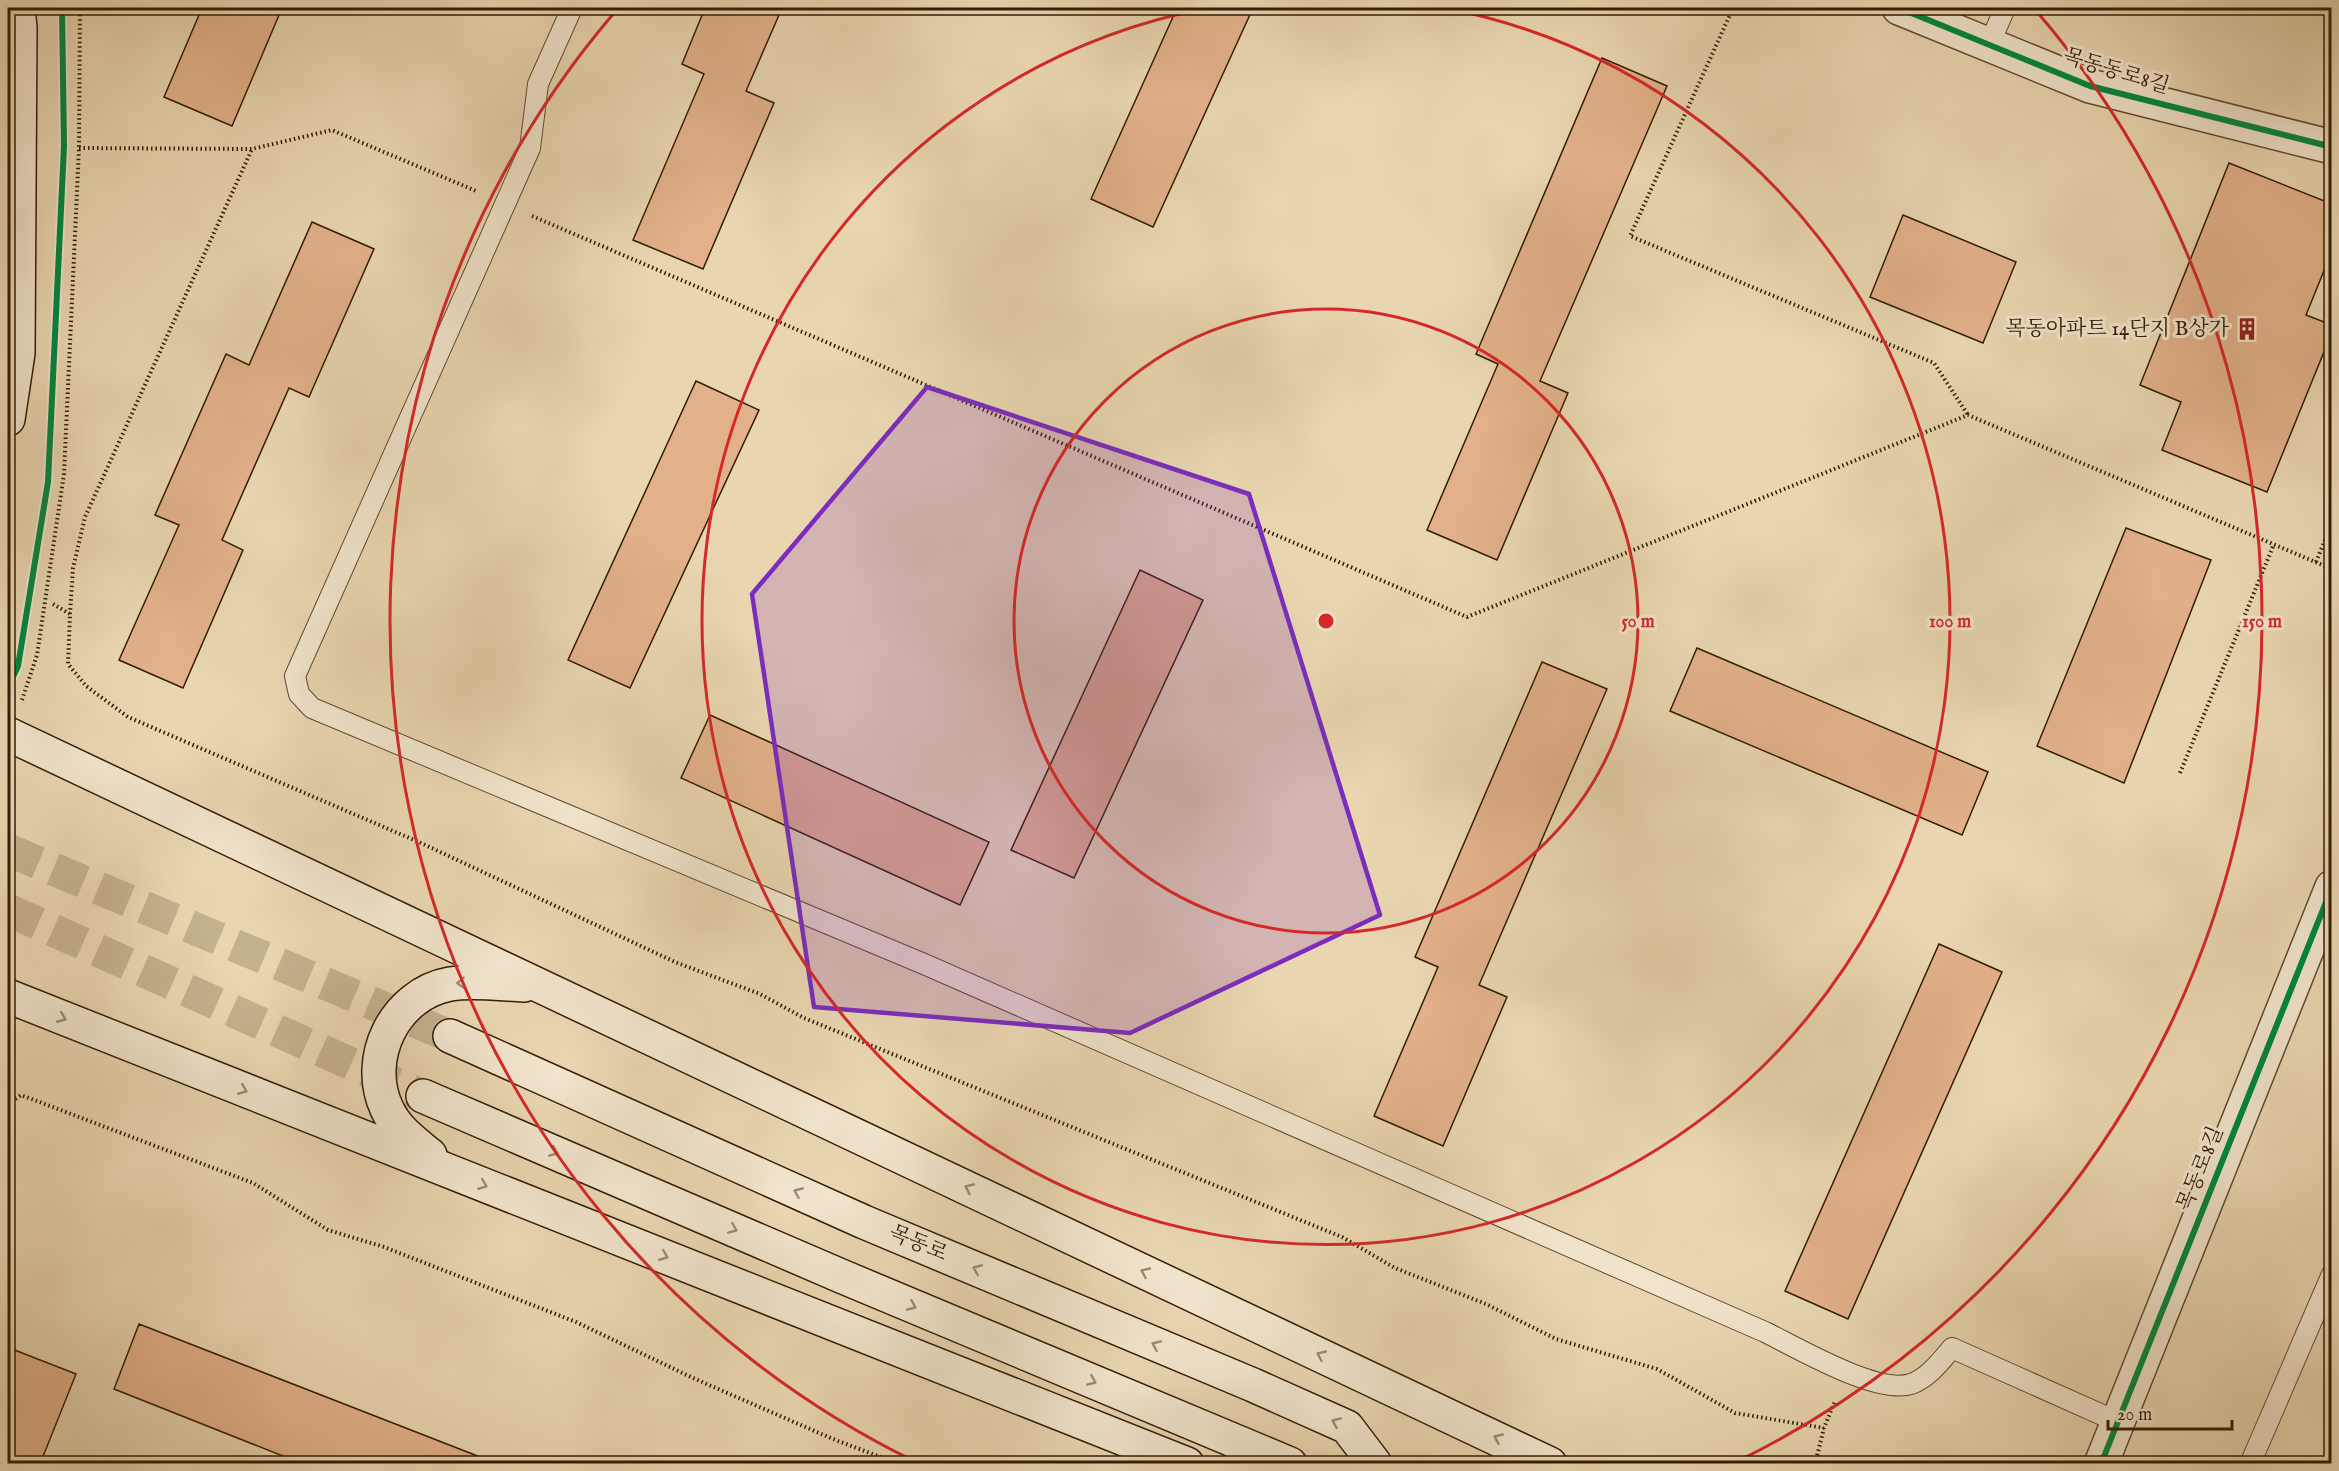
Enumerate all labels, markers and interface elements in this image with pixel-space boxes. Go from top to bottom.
street label: 목동동로8길 [2060,43,2172,101]
place label: 목동아파트 14단지 B상가 [2005,316,2230,343]
building icon: 목동아파트 14단지 B상가 [2234,316,2260,342]
centre of rings [1316,611,1336,631]
text: 50 m [1621,611,1655,634]
text: 100 m [1929,611,1971,634]
text: 150 m [2242,611,2282,634]
one-way arrow [457,976,466,989]
one-way arrow [56,1011,67,1023]
one-way arrow [237,1082,248,1095]
street label: 목동로8길 [2172,1123,2230,1215]
one-way arrow [547,1145,558,1157]
one-way arrow [477,1178,488,1190]
one-way arrow [964,1184,975,1196]
one-way arrow [793,1187,804,1199]
street label: 목동로 [885,1220,951,1268]
one-way arrow [726,1222,737,1234]
one-way arrow [659,1249,669,1262]
one-way arrow [972,1264,983,1276]
one-way arrow [1141,1267,1152,1279]
one-way arrow [906,1299,917,1311]
one-way arrow [1152,1340,1163,1352]
one-way arrow [1317,1351,1328,1363]
one-way arrow [1086,1374,1097,1386]
scale bar [2108,1393,2232,1431]
text: 20 m [2117,1404,2152,1427]
one-way arrow [1331,1417,1342,1429]
one-way arrow [1493,1434,1504,1446]

